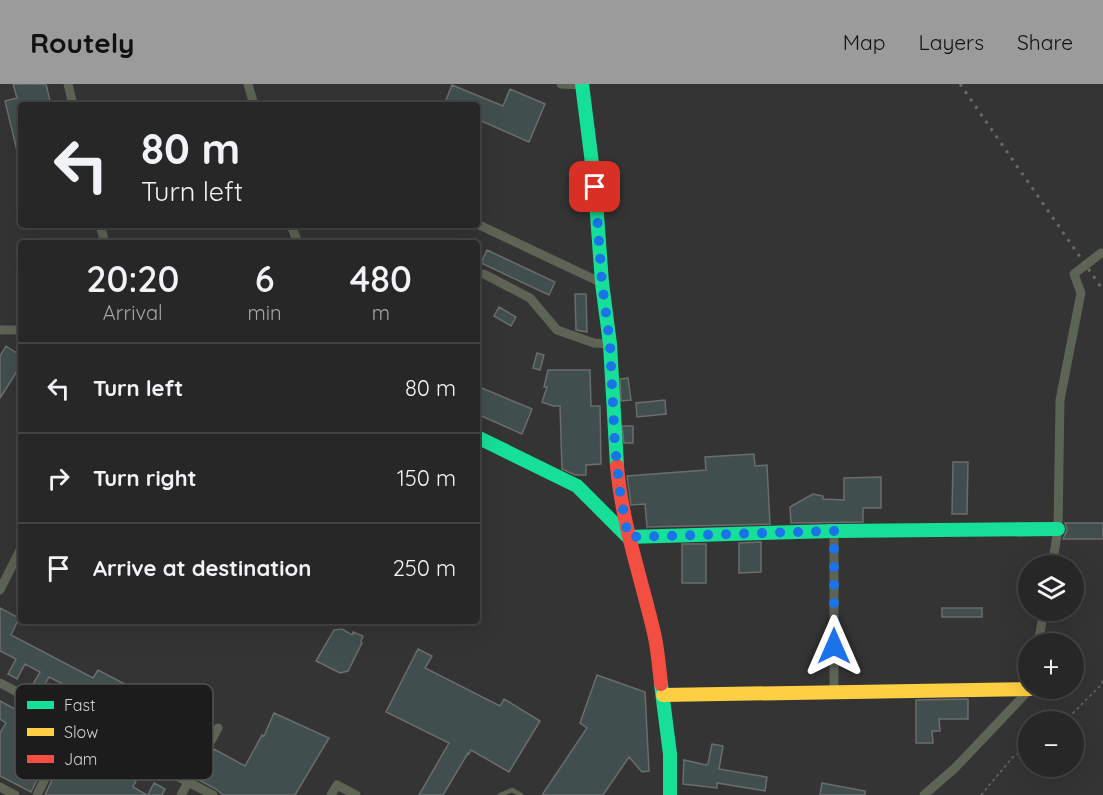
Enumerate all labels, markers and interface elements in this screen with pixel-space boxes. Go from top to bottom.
text: Routely [30,25,134,60]
text: Map [843,29,886,55]
text: Layers [919,29,984,55]
text: Share [1017,29,1073,55]
text: 80 m [141,122,240,175]
icon: left [42,126,120,204]
pin [569,161,620,212]
icon: arrive [578,170,611,203]
text: Turn left [141,174,243,208]
text: 20:20 [86,256,179,301]
text: 6 [255,256,274,301]
text: 480 [350,256,412,301]
text: Arrival [103,300,163,325]
text: min [248,300,282,325]
text: m [372,300,390,325]
icon: left [42,372,75,405]
text: Turn left [93,374,183,402]
text: 80 m [405,374,456,402]
icon: right [42,462,75,495]
text: Turn right [93,464,197,492]
text: 150 m [397,464,456,492]
icon: arrive [42,552,75,585]
text: Arrive at destination [93,554,311,582]
text: 250 m [393,554,456,582]
map controls [1018,555,1084,777]
button: layers [1018,555,1084,621]
position arrow [802,614,866,678]
button: + [1018,633,1084,699]
legend [15,684,213,780]
text: Fast [64,695,95,715]
button: − [1018,711,1084,777]
text: Slow [64,722,98,742]
text: Jam [64,749,97,769]

